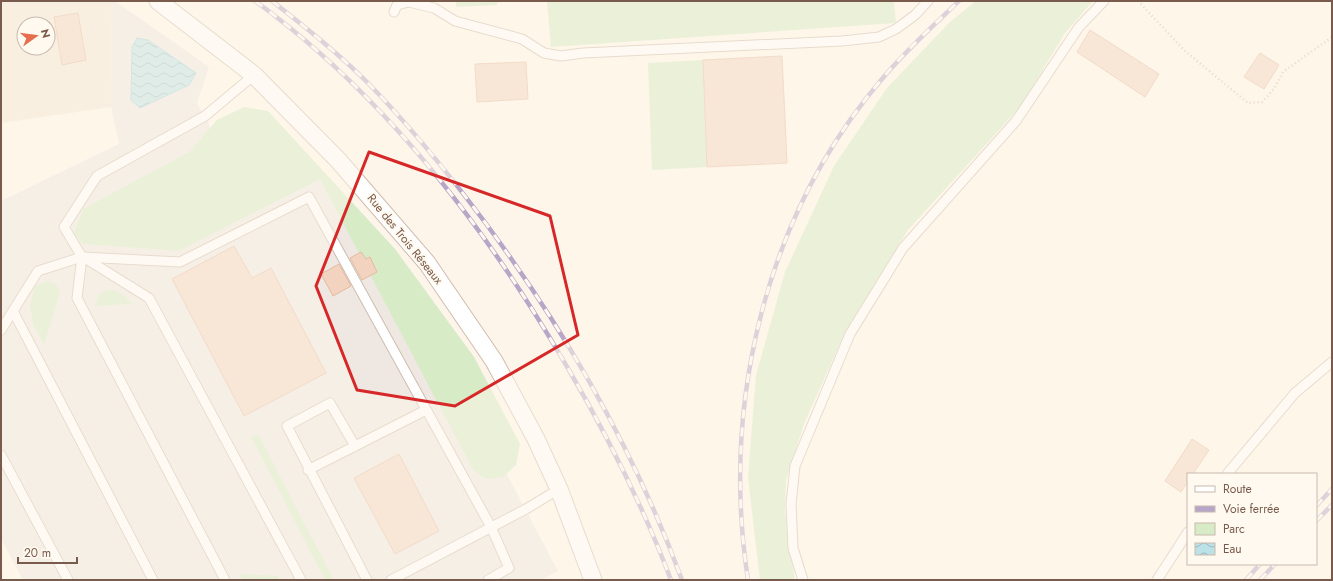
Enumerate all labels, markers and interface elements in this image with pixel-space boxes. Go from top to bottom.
north arrow [16,16,56,56]
text: N [37,27,55,40]
street label: Rue des Trois Réseaux [363,190,448,289]
legend [1187,473,1317,565]
text: Route [1223,480,1252,498]
text: Voie ferrée [1223,500,1279,518]
text: Parc [1223,520,1245,538]
scale bar [18,539,77,565]
text: Eau [1223,540,1242,558]
text: 20 m [24,544,51,562]

